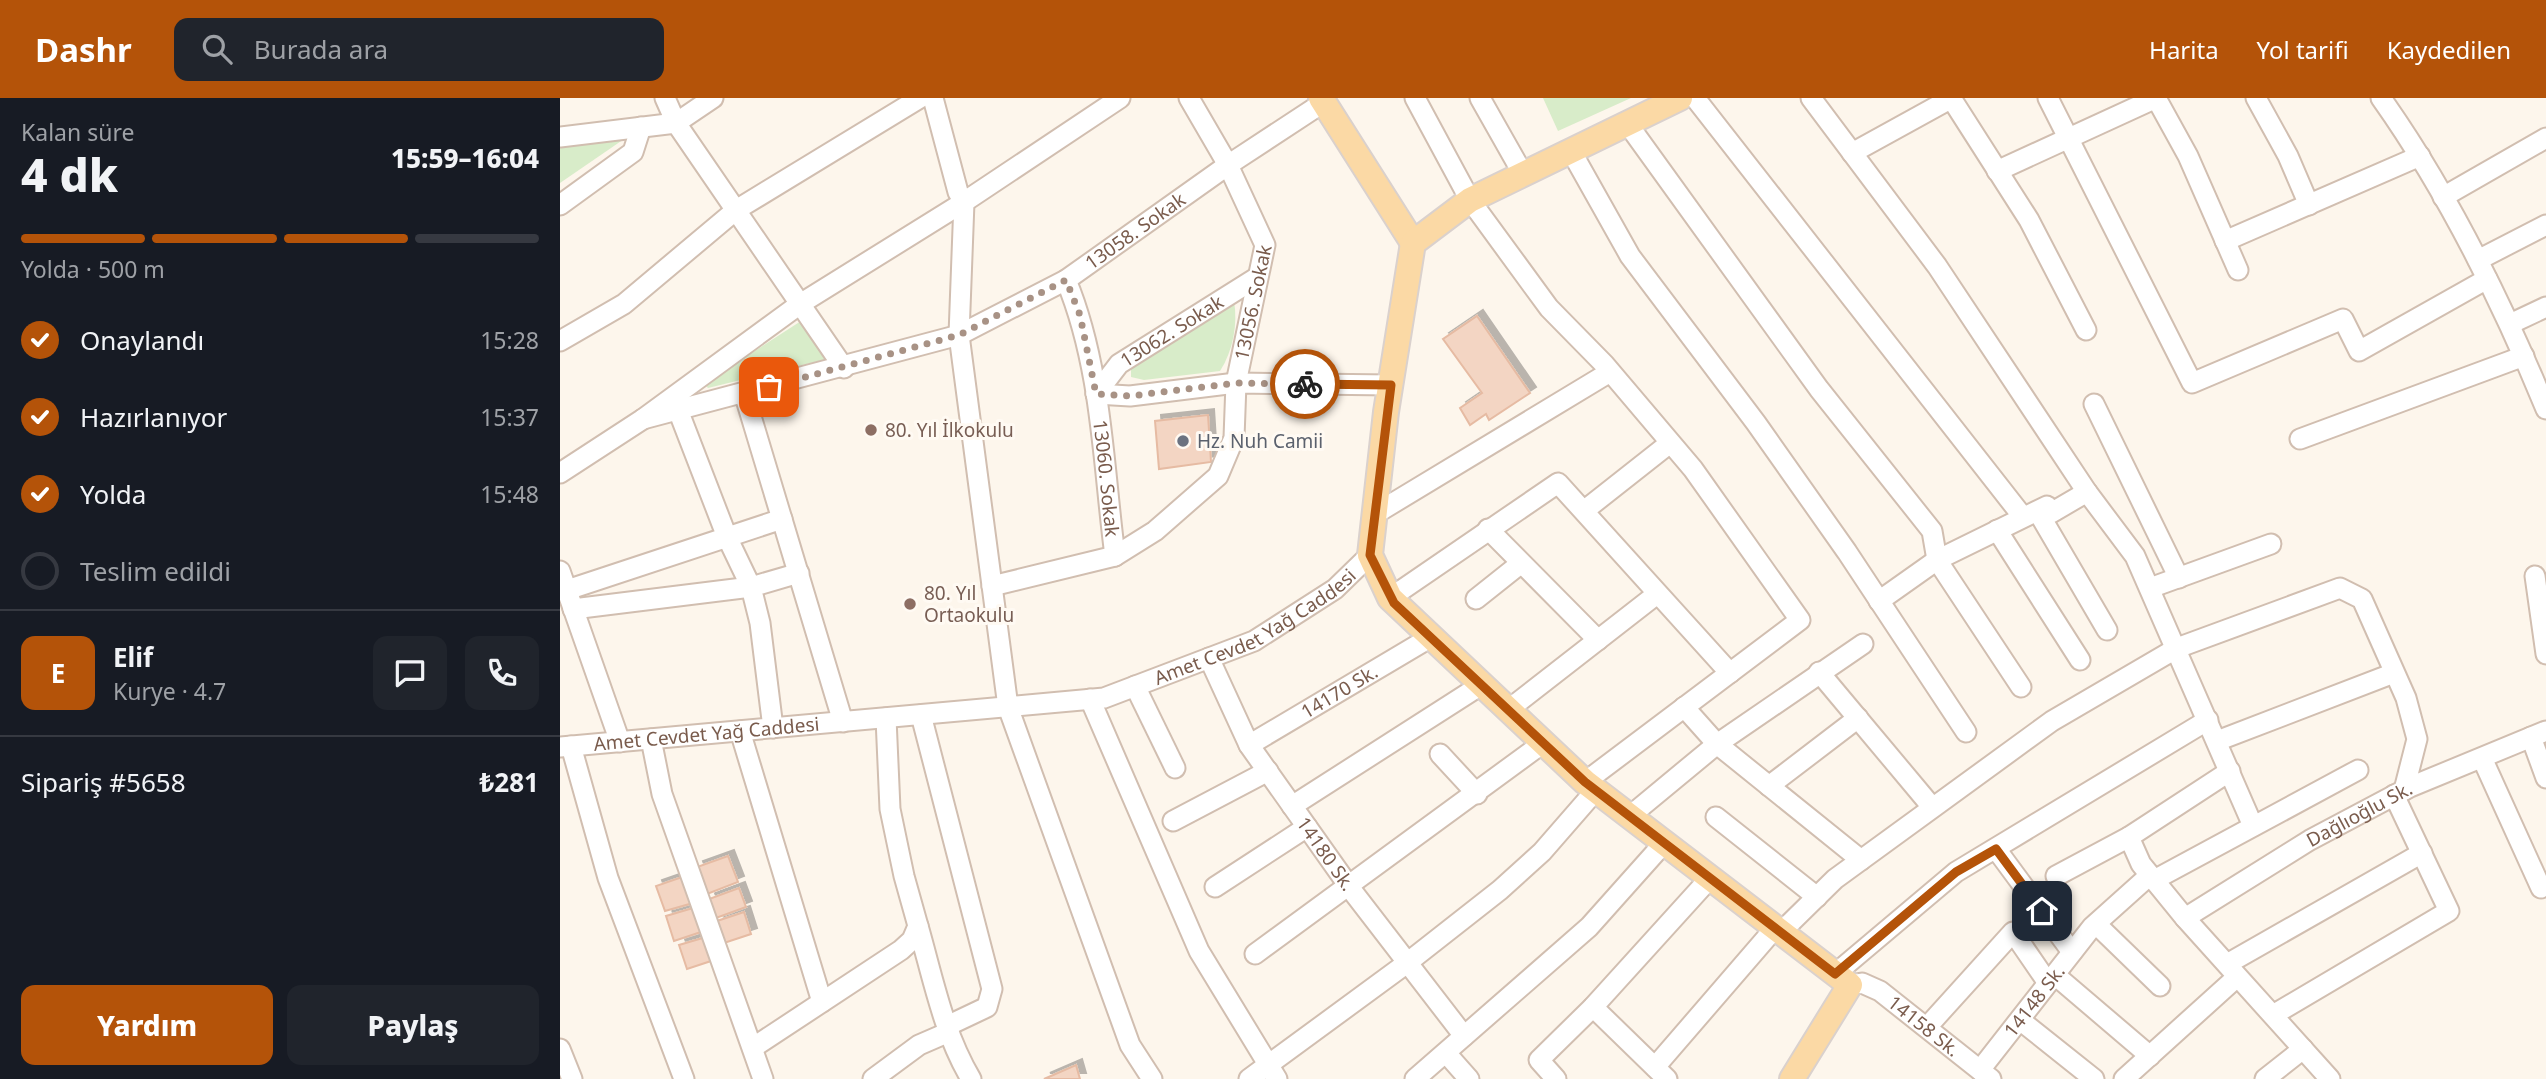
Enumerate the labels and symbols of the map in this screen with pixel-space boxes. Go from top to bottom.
street label: 13058. Sokak [1080,186,1190,276]
street label: 13056. Sokak [1228,242,1278,363]
street label: 13062. Sokak [1115,289,1228,373]
courier [1270,349,1340,419]
pin [739,357,799,417]
place label: 80. Yıl İlkokulu [885,417,1014,443]
street label: 13060. Sokak [1087,418,1126,538]
marker: 80. Yıl İlkokulu [863,422,879,438]
place label: Hz. Nuh Camii [1197,428,1323,454]
marker: Hz. Nuh Camii [1175,433,1191,449]
street label: Amet Cevdet Yağ Caddesi [1150,563,1362,691]
place label: 80. Yıl Ortaokulu [924,580,1014,628]
marker: 80. Yıl Ortaokulu [902,596,918,612]
street label: 14170 Sk. [1296,659,1382,724]
street label: Amet Cevdet Yağ Caddesi [592,711,820,757]
street label: Dağlıoğlu Sk. [2302,775,2417,853]
street label: 14180 Sk. [1291,812,1361,896]
pin [2012,881,2072,941]
street label: 14148 Sk. [1998,959,2071,1042]
street label: 14158 Sk. [1883,989,1965,1062]

